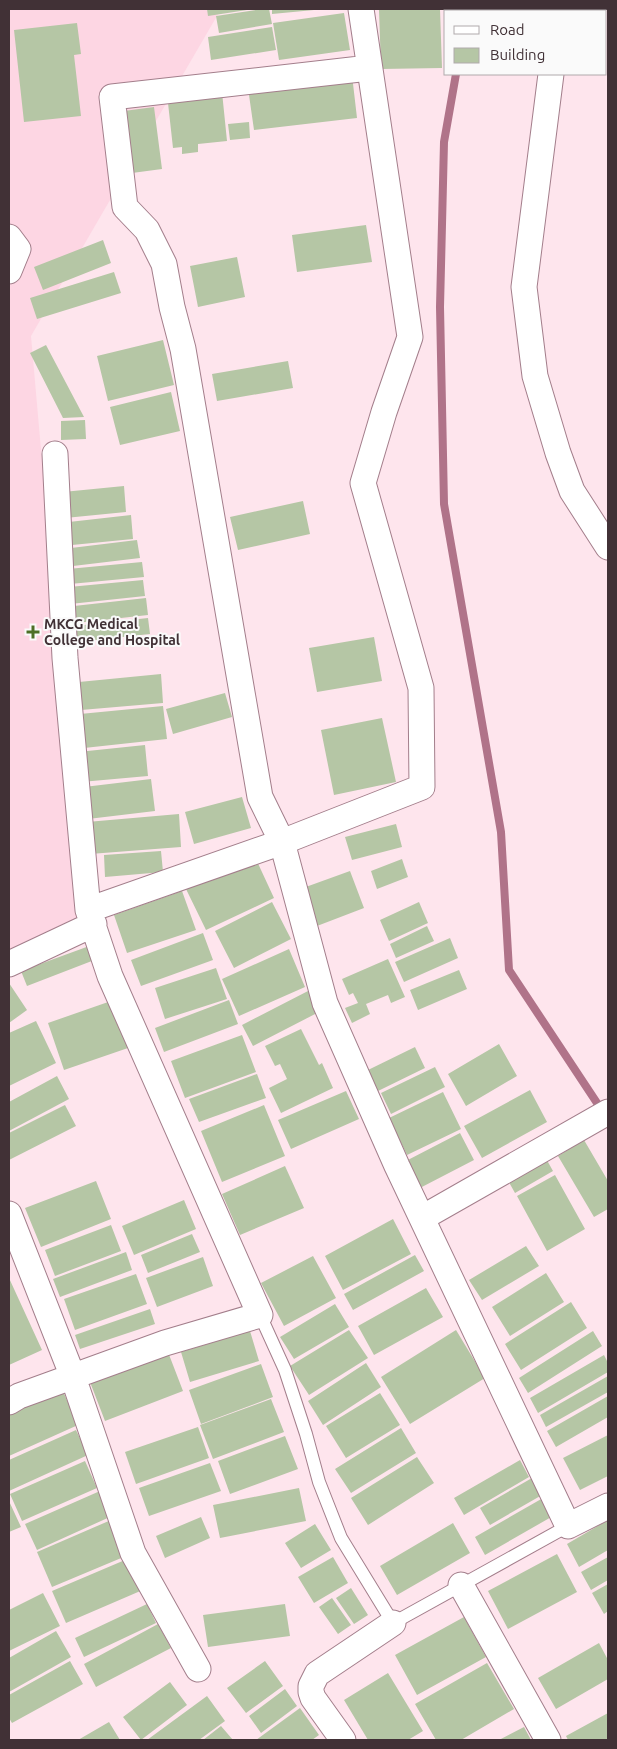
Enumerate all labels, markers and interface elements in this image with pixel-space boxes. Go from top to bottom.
legend [444,10,607,75]
text: Road [490,21,525,38]
text: Building [490,46,545,63]
place label: MKCG Medical College and Hospital [44,616,180,648]
marker: MKCG Medical College and Hospital [26,625,40,639]

